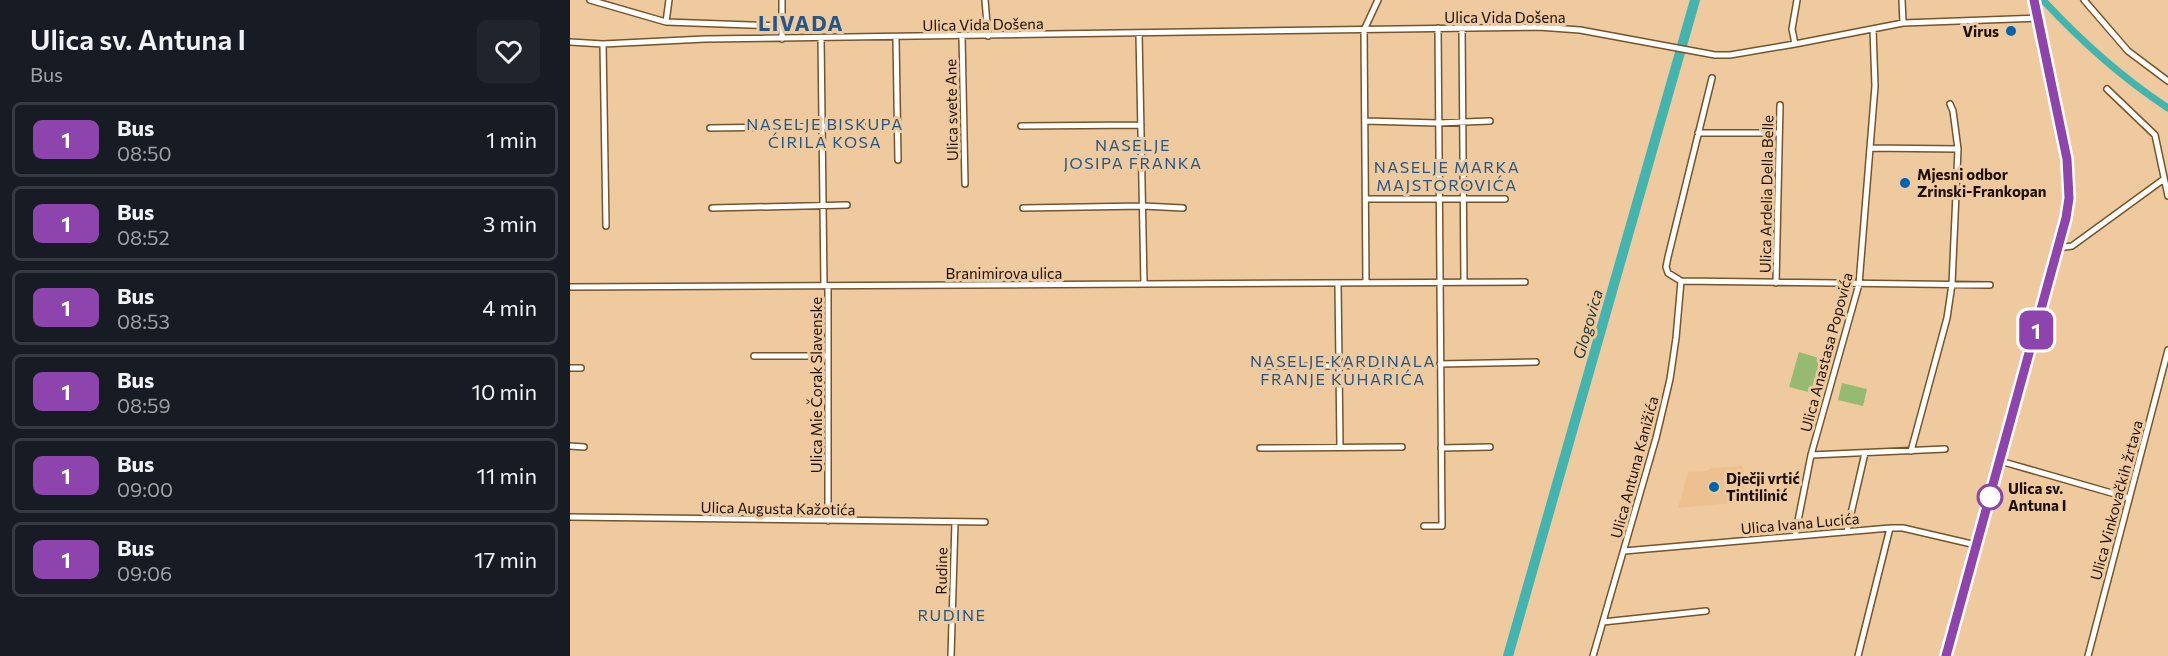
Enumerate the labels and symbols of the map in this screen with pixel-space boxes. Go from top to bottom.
street label: Ulica Vida Došena [1444,8,1566,26]
district label: LIVADA [758,10,844,35]
street label: Ulica Vida Došena [922,14,1044,34]
place label: Virus [1962,22,1999,40]
marker: Virus [2004,24,2018,38]
street label: Ulica svete Ane [941,59,961,161]
district label: NASELJE BISKUPA ĆIRILA KOSA [746,114,904,151]
street label: Ulica Ardelia Della Belle [1756,115,1776,273]
district label: NASELJE JOSIPA FRANKA [1063,135,1203,172]
district label: NASELJE MARKA MAJSTOROVIĆA [1374,157,1520,194]
place label: Mjesni odbor Zrinski-Frankopan [1917,165,2046,200]
marker: Mjesni odbor Zrinski-Frankopan [1898,176,1912,190]
street label: Branimirova ulica [946,264,1062,282]
street label: Ulica Anastasa Popovića [1796,270,1856,434]
water label: Glogovica [1568,287,1606,361]
street label: Ulica Mie Čorak Slavenske [806,297,825,473]
line badge: 1 [2016,310,2056,350]
district label: NASELJE KARDINALA FRANJE KUHARIĆA [1250,351,1436,388]
street label: Ulica Antuna Kanižića [1606,394,1662,540]
street label: Ulica Vinkovačkih žrtava [2086,418,2146,582]
place label: Dječji vrtić Tintilinić [1726,469,1800,504]
place label: Ulica sv. Antuna I [2008,479,2067,514]
marker: Dječji vrtić Tintilinić [1707,480,1721,494]
marker: Ulica sv. Antuna I [1977,484,2003,510]
street label: Ulica Augusta Kažotića [700,498,856,518]
street label: Ulica Ivana Lucića [1740,509,1860,537]
street label: Rudine [932,547,950,595]
district label: RUDINE [918,605,986,624]

